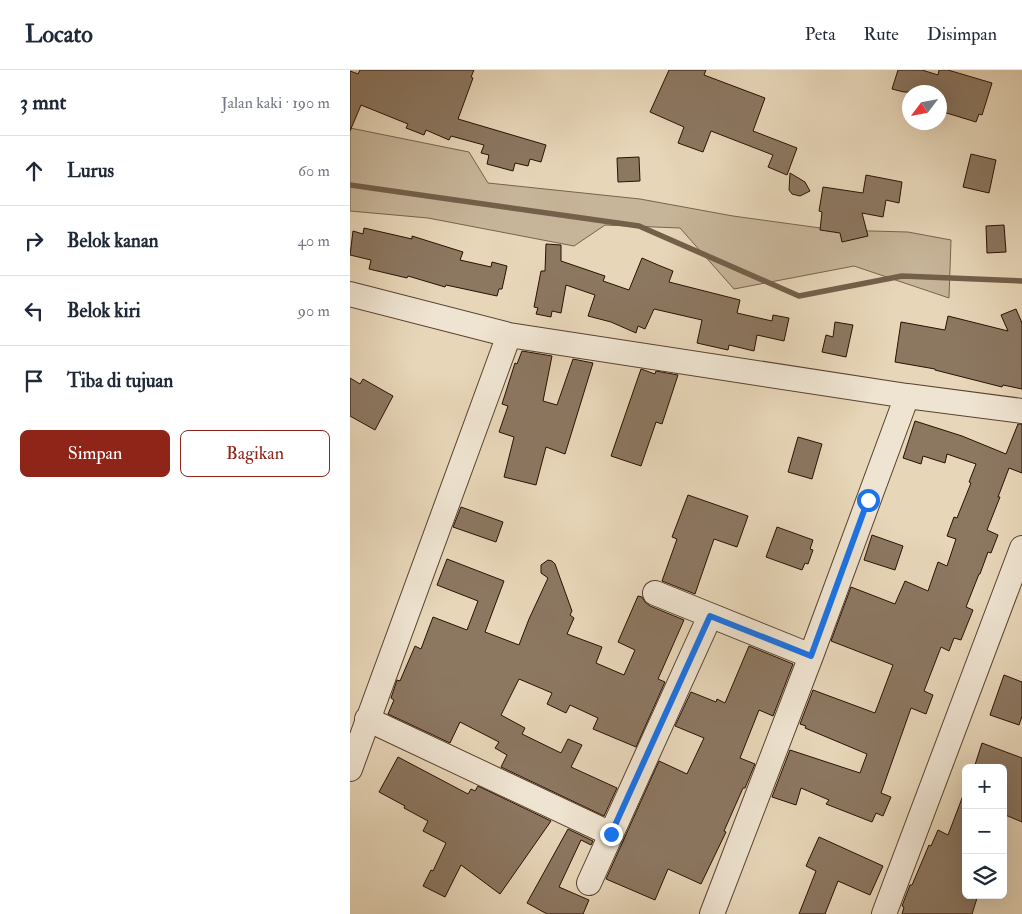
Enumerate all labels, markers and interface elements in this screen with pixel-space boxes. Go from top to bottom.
text: Locato [25,19,93,50]
text: Peta [805,23,836,46]
text: Rute [864,23,899,46]
text: Disimpan [927,23,997,46]
north arrow [902,85,947,130]
text: 3 mnt [20,89,66,116]
text: Jalan kaki · 190 m [221,93,330,113]
icon: ahead [20,157,48,185]
text: Lurus [67,159,114,183]
text: 60 m [298,161,330,181]
icon: right [20,227,48,255]
text: Belok kanan [67,229,158,253]
text: 40 m [297,231,330,251]
icon: left [20,297,48,325]
text: Belok kiri [67,299,141,323]
text: 90 m [298,301,330,321]
icon: arrive [20,367,48,395]
text: Tiba di tujuan [67,369,173,393]
button: Simpan [20,430,170,477]
button: Bagikan [180,430,330,477]
route start [857,489,880,512]
map controls [962,764,1007,899]
button: + [962,764,1007,809]
button: − [962,809,1007,854]
route end [600,823,623,846]
button: layers [962,854,1007,899]

